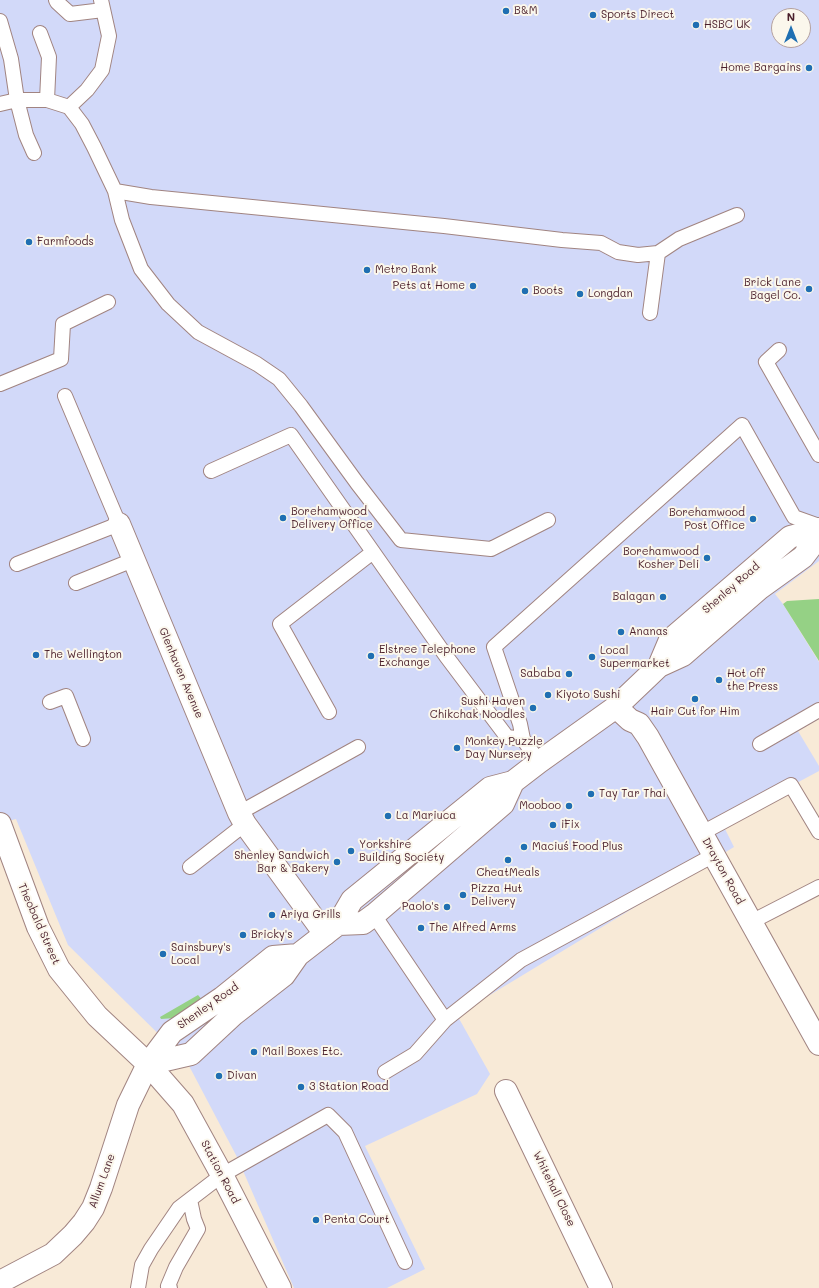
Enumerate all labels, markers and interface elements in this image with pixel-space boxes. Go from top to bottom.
place label: B&M [514,4,538,18]
marker: B&M [501,6,511,16]
place label: Sports Direct [601,8,674,22]
north arrow [771,8,811,48]
text: N [787,9,795,24]
marker: Sports Direct [588,10,598,20]
place label: HSBC UK [704,18,750,32]
marker: HSBC UK [691,20,701,30]
place label: Home Bargains [720,61,801,75]
marker: Home Bargains [804,63,814,73]
place label: Farmfoods [37,235,94,249]
marker: Farmfoods [24,237,34,247]
place label: Metro Bank [375,263,437,277]
marker: Metro Bank [362,265,372,275]
place label: Brick Lane Bagel Co. [744,276,801,302]
place label: Pets at Home [393,279,465,293]
marker: Pets at Home [468,281,478,291]
place label: Boots [533,284,563,298]
marker: Brick Lane Bagel Co. [804,284,814,294]
marker: Boots [520,286,530,296]
place label: Longdan [588,287,633,301]
marker: Longdan [575,289,585,299]
place label: Borehamwood Delivery Office [291,505,373,531]
place label: Borehamwood Post Office [669,506,745,532]
marker: Borehamwood Delivery Office [278,513,288,523]
marker: Borehamwood Post Office [748,514,758,524]
place label: Borehamwood Kosher Deli [623,545,699,571]
marker: Borehamwood Kosher Deli [702,553,712,563]
street label: Shenley Road [700,560,762,616]
place label: Balagan [612,590,655,604]
marker: Balagan [658,592,668,602]
place label: Ananas [629,625,668,639]
street label: Glenhaven Avenue [156,626,206,720]
marker: Ananas [616,627,626,637]
place label: Elstree Telephone Exchange [379,643,476,669]
place label: Local Supermarket [600,644,670,670]
place label: The Wellington [44,648,122,662]
marker: The Wellington [31,650,41,660]
marker: Elstree Telephone Exchange [366,651,376,661]
marker: Local Supermarket [587,652,597,662]
place label: Sababa [520,667,561,681]
place label: Hot off the Press [727,667,778,693]
marker: Sababa [564,669,574,679]
marker: Hot off the Press [714,675,724,685]
place label: Kiyoto Sushi [556,688,620,702]
marker: Kiyoto Sushi [543,690,553,700]
marker: Hair Cut for Him [690,694,700,704]
place label: Sushi Haven Chikchak Noodles [430,695,525,721]
marker: Sushi Haven Chikchak Noodles [528,703,538,713]
place label: Hair Cut for Him [650,705,740,719]
place label: Monkey Puzzle Day Nursery [465,735,543,761]
marker: Monkey Puzzle Day Nursery [452,743,462,753]
place label: Tay Tar Thai [599,787,666,801]
marker: Tay Tar Thai [586,789,596,799]
place label: Mooboo [519,799,561,813]
marker: Mooboo [564,801,574,811]
place label: La Mariuca [396,809,456,823]
marker: La Mariuca [383,811,393,821]
place label: iFix [561,818,579,832]
marker: iFix [548,820,558,830]
street label: Drayton Road [699,835,747,907]
place label: Yorkshire Building Society [359,838,444,864]
place label: Maciuś Food Plus [532,840,623,854]
marker: Maciuś Food Plus [519,842,529,852]
marker: Yorkshire Building Society [346,846,356,856]
place label: Shenley Sandwich Bar & Bakery [234,849,329,875]
marker: CheatMeals [503,855,513,865]
marker: Shenley Sandwich Bar & Bakery [332,857,342,867]
place label: CheatMeals [476,866,540,880]
street label: Theobald Street [15,881,63,967]
place label: Pizza Hut Delivery [471,882,522,908]
marker: Pizza Hut Delivery [458,890,468,900]
place label: Paolo's [402,900,439,914]
marker: Paolo's [442,902,452,912]
place label: Ariya Grills [280,908,341,922]
marker: Ariya Grills [267,910,277,920]
place label: The Alfred Arms [429,921,516,935]
marker: The Alfred Arms [416,923,426,933]
place label: Bricky's [251,928,293,942]
marker: Bricky's [238,930,248,940]
place label: Sainsbury's Local [171,941,231,967]
marker: Sainsbury's Local [158,949,168,959]
street label: Shenley Road [175,980,241,1032]
place label: Mail Boxes Etc. [262,1045,343,1059]
marker: Mail Boxes Etc. [249,1047,259,1057]
place label: Divan [227,1069,257,1083]
marker: Divan [214,1071,224,1081]
place label: 3 Station Road [309,1080,389,1094]
marker: 3 Station Road [296,1082,306,1092]
street label: Station Road [198,1138,242,1206]
street label: Whitehall Close [530,1149,578,1229]
street label: Allum Lane [86,1152,118,1210]
place label: Penta Court [324,1213,390,1227]
marker: Penta Court [311,1215,321,1225]

